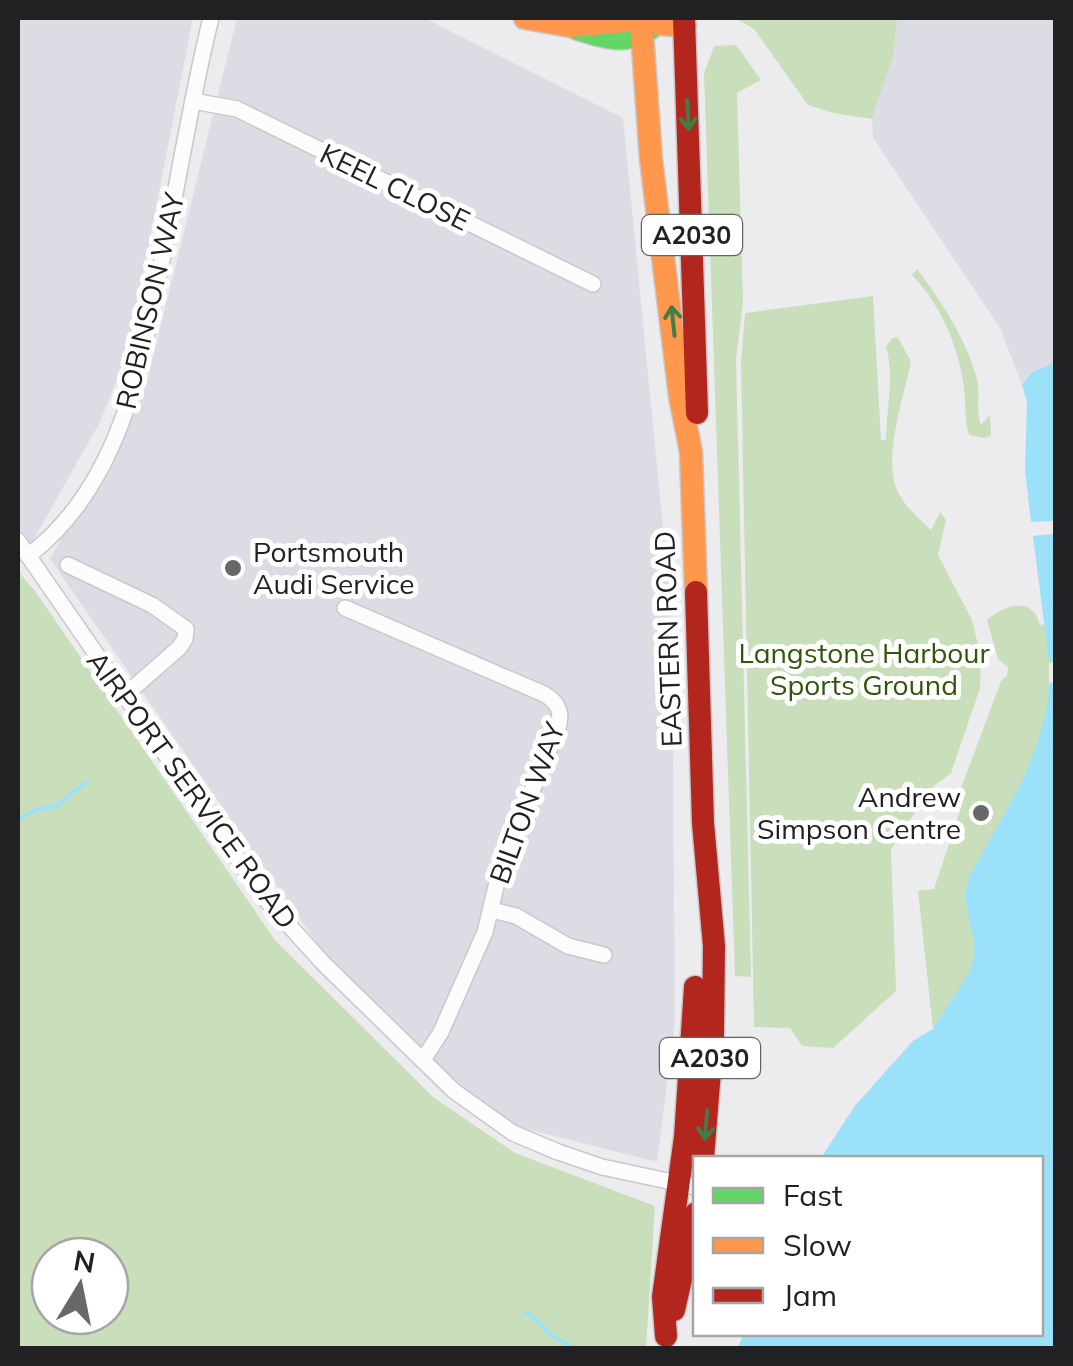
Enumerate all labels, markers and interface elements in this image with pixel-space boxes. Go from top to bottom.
one-way arrow [679,98,698,130]
street label: KEEL CLOSE [315,135,476,238]
street label: ROBINSON WAY [108,188,192,412]
road number: A2030 [642,215,742,255]
one-way arrow [663,306,682,338]
street label: EASTERN ROAD [646,530,689,748]
place label: Portsmouth Audi Service [253,534,415,601]
marker: Portsmouth Audi Service [222,557,244,579]
park label: Langstone Harbour Sports Ground [738,635,990,702]
street label: AIRPORT SERVICE ROAD [80,644,305,935]
street label: BILTON WAY [481,717,572,888]
place label: Andrew Simpson Centre [757,779,961,846]
marker: Andrew Simpson Centre [970,802,992,824]
road number: A2030 [660,1038,760,1078]
one-way arrow [697,1108,716,1140]
legend [693,1156,1043,1336]
text: Fast [783,1176,843,1214]
text: Slow [783,1226,852,1264]
north arrow [30,1236,130,1336]
text: N [71,1242,98,1280]
text: Jam [783,1276,837,1314]

